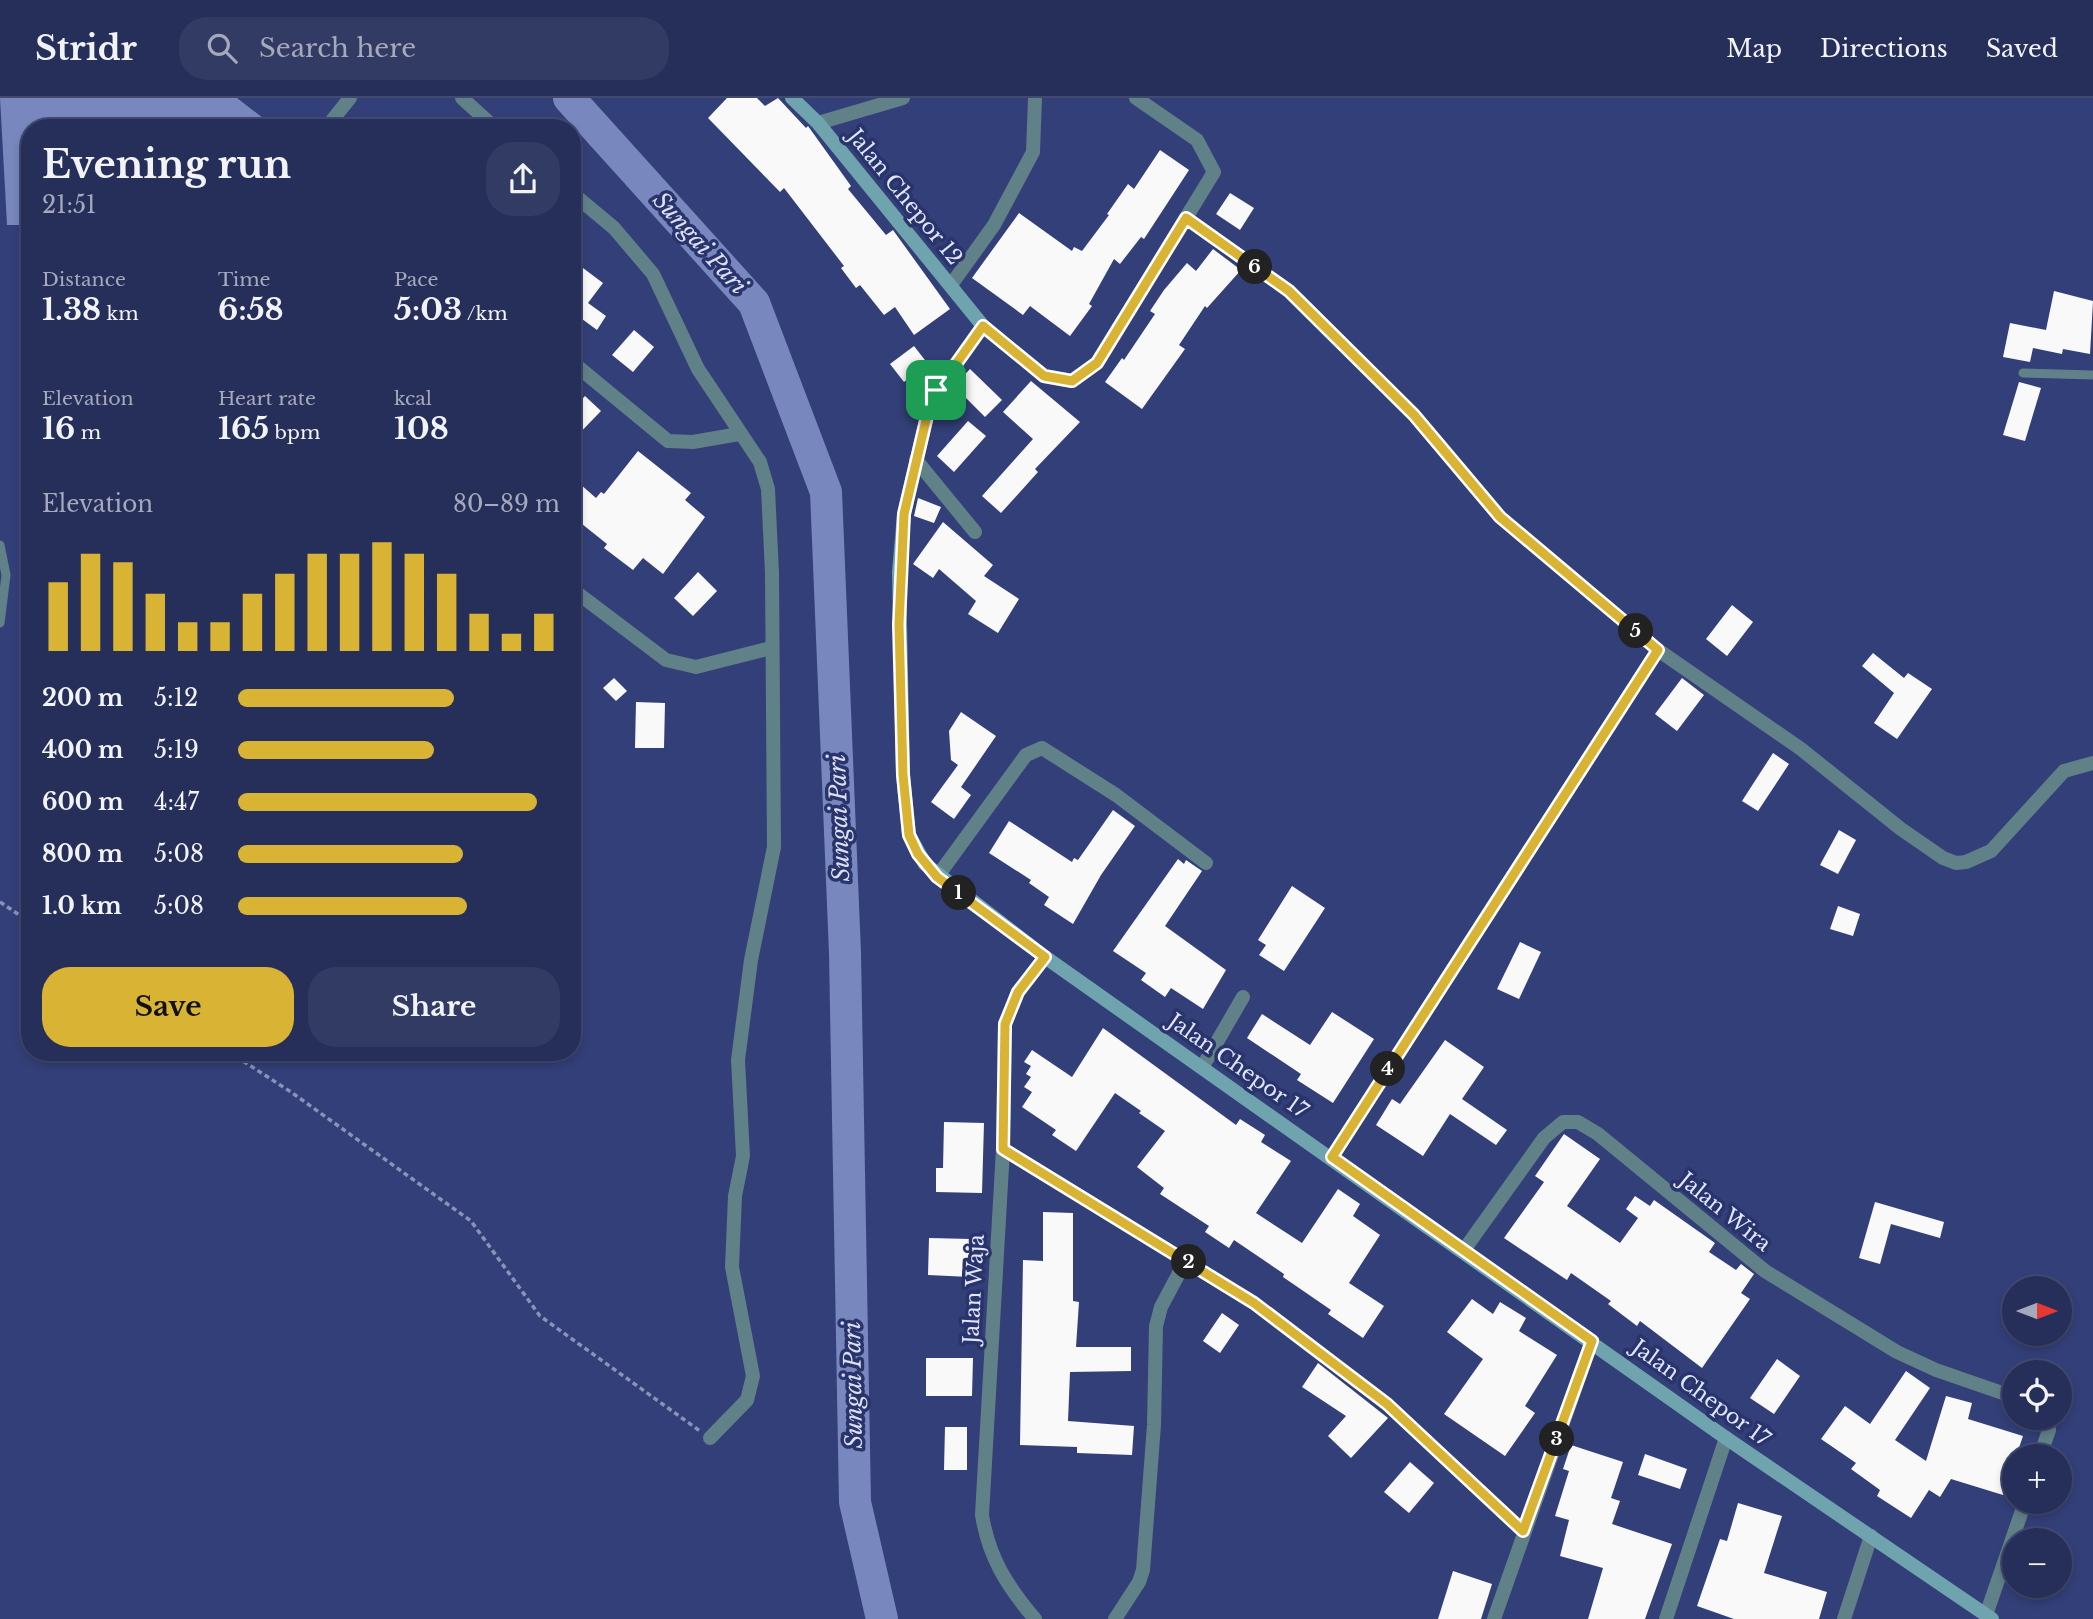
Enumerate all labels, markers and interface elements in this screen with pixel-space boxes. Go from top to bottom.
search box [179,17,669,80]
text: Stridr [35,28,137,69]
icon: search [203,29,241,67]
text: Search here [259,32,416,64]
text: Map [1726,34,1782,63]
text: Directions [1820,34,1948,63]
text: Saved [1986,34,2058,63]
street label: Jalan Chepor 12 [840,121,968,270]
text: Evening run [42,141,291,188]
button: share [486,142,560,216]
water label: Sungai Pari [647,186,753,300]
text: 21:51 [42,191,96,219]
pin: 6 [1238,250,1272,284]
text: 6 [1248,255,1261,278]
text: Distance [42,268,126,291]
text: Time [218,268,270,291]
text: Pace [394,268,438,291]
text: 1.38 [42,291,101,328]
text: 6:58 [218,291,284,328]
text: 5:03 [394,291,462,328]
text: km [101,302,139,325]
text: /km [462,302,508,325]
pin [906,360,966,420]
icon: arrive [917,371,955,409]
text: Elevation [42,387,134,410]
text: Heart rate [218,387,316,410]
text: kcal [394,387,432,410]
text: 16 [42,410,75,447]
text: 165 [218,410,269,447]
text: 108 [394,410,449,447]
text: m [75,421,101,444]
text: bpm [269,421,320,444]
text: Elevation [42,490,153,518]
text: 80–89 m [453,490,560,518]
pin: 5 [1618,614,1654,648]
text: 5 [1630,619,1641,642]
text: 200 m [42,684,123,712]
text: 5:12 [154,684,198,712]
text: 400 m [42,736,124,764]
text: 5:19 [154,736,199,764]
water label: Sungai Pari [823,754,855,882]
text: 600 m [42,788,124,816]
text: 4:47 [154,788,199,816]
text: 800 m [42,840,123,868]
text: 5:08 [154,840,204,868]
pin: 1 [942,876,976,910]
text: 1 [954,881,963,904]
text: 1.0 km [42,892,122,920]
text: 5:08 [154,892,204,920]
button: Save [42,967,294,1047]
button: Share [308,967,560,1047]
street label: Jalan Chepor 17 [1161,1006,1313,1124]
pin: 4 [1370,1052,1406,1086]
text: 4 [1381,1057,1394,1080]
street label: Jalan Wira [1671,1165,1776,1257]
street label: Jalan Waja [958,1233,990,1348]
pin: 2 [1172,1244,1206,1280]
text: 2 [1182,1250,1195,1273]
north arrow [2002,1276,2072,1346]
map controls [2002,1276,2072,1598]
water label: Sungai Pari [838,1321,868,1449]
street label: Jalan Chepor 17 [1624,1332,1776,1452]
button: locate [2002,1360,2072,1430]
pin: 3 [1540,1422,1574,1456]
text: 3 [1550,1427,1563,1450]
button: + [2002,1444,2072,1514]
button: − [2002,1528,2072,1598]

